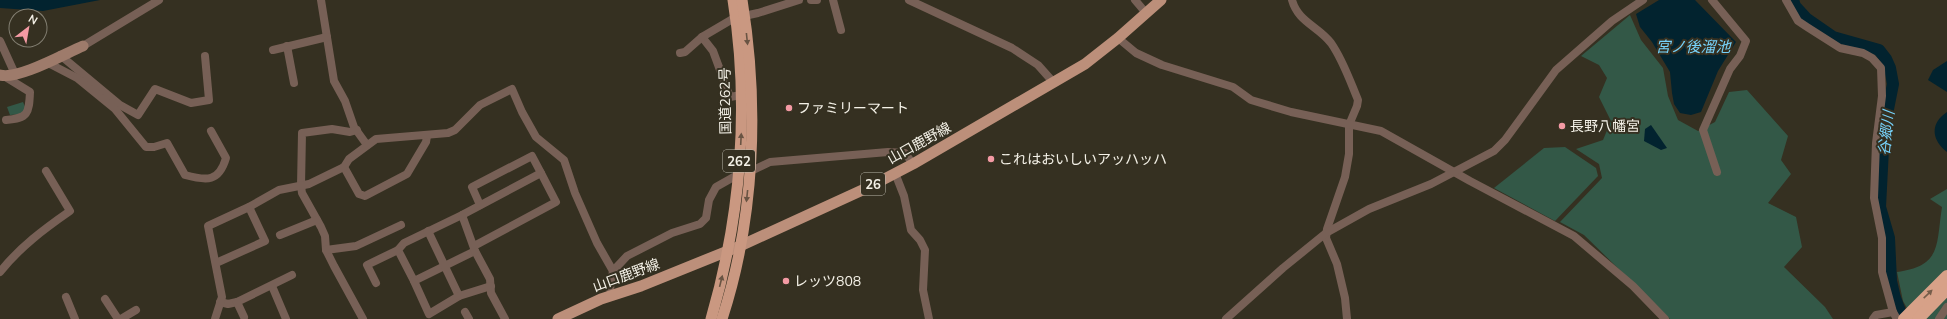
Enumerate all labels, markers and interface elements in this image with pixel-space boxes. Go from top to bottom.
north arrow [8,8,48,48]
text: N [26,11,40,28]
one-way arrow [743,33,750,45]
water label: 宮ノ後溜池 [1655,37,1732,56]
street label: 国道262号 [715,67,735,135]
place label: ファミリーマート [797,99,909,117]
marker: ファミリーマート [784,103,794,113]
water label: 谷郷川 [1874,108,1898,156]
place label: 長野八幡宮 [1570,117,1640,135]
street label: 山口鹿野線 [884,118,954,168]
marker: 長野八幡宮 [1557,121,1567,131]
one-way arrow [737,133,744,145]
road number: 262 [723,150,755,172]
place label: これはおいしいアッハッハ [999,150,1167,168]
marker: これはおいしいアッハッハ [986,154,996,164]
road number: 26 [861,173,885,195]
one-way arrow [743,190,750,202]
street label: 山口鹿野線 [590,255,662,295]
place label: レッツ808 [794,272,861,290]
one-way arrow [718,275,724,287]
marker: レッツ808 [781,276,791,286]
one-way arrow [1923,289,1933,299]

